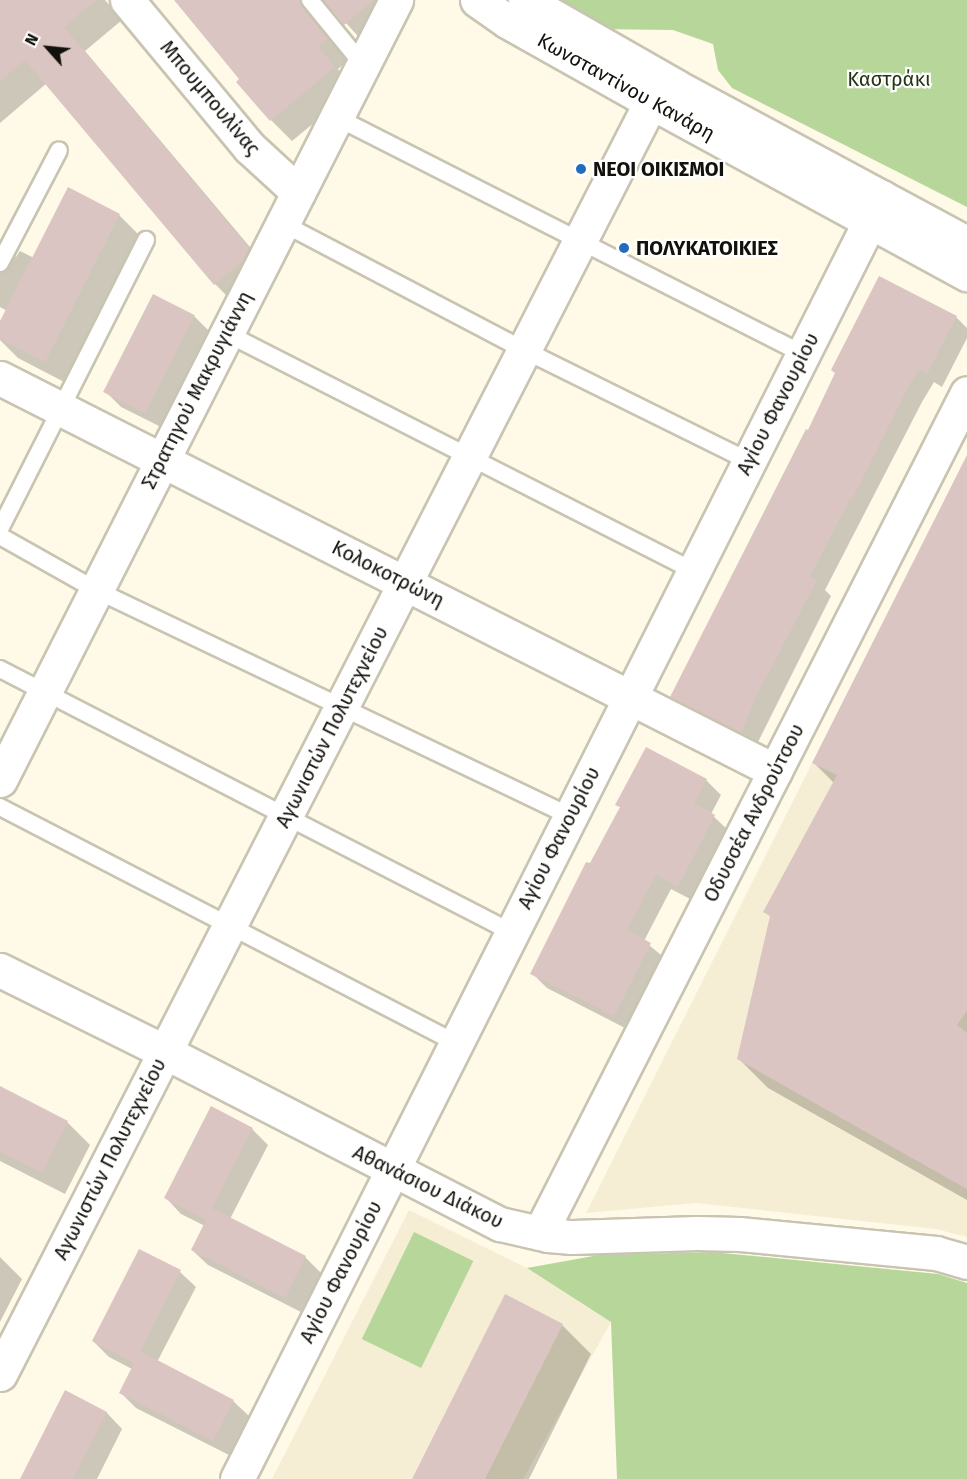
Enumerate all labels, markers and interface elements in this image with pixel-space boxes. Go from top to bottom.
north arrow [18,18,78,78]
street label: Κωνσταντίνου Κανάρη [533,28,719,146]
text: N [21,31,42,49]
street label: Μπουμπουλίνας [155,36,265,160]
park label: Καστράκι [847,67,931,91]
place label: ΝΕΟΙ ΟΙΚΙΣΜΟΙ [593,157,724,181]
marker: ΝΕΟΙ ΟΙΚΙΣΜΟΙ [574,162,588,176]
place label: ΠΟΛΥΚΑΤΟΙΚΙΕΣ [636,236,778,260]
marker: ΠΟΛΥΚΑΤΟΙΚΙΕΣ [617,241,631,255]
street label: Στρατηγού Μακρυγιάννη [137,287,257,493]
street label: Αγίου Φανουρίου [732,329,824,479]
street label: Κολοκοτρώνη [328,535,448,613]
street label: Αγωνιστών Πολυτεχνείου [271,622,393,832]
street label: Οδυσσέα Ανδρούτσου [699,720,809,906]
street label: Αγίου Φανουρίου [513,763,605,913]
street label: Αγωνιστών Πολυτεχνείου [49,1054,171,1264]
street label: Αθανάσιου Διάκου [349,1140,507,1234]
street label: Αγίου Φανουρίου [295,1197,387,1347]

